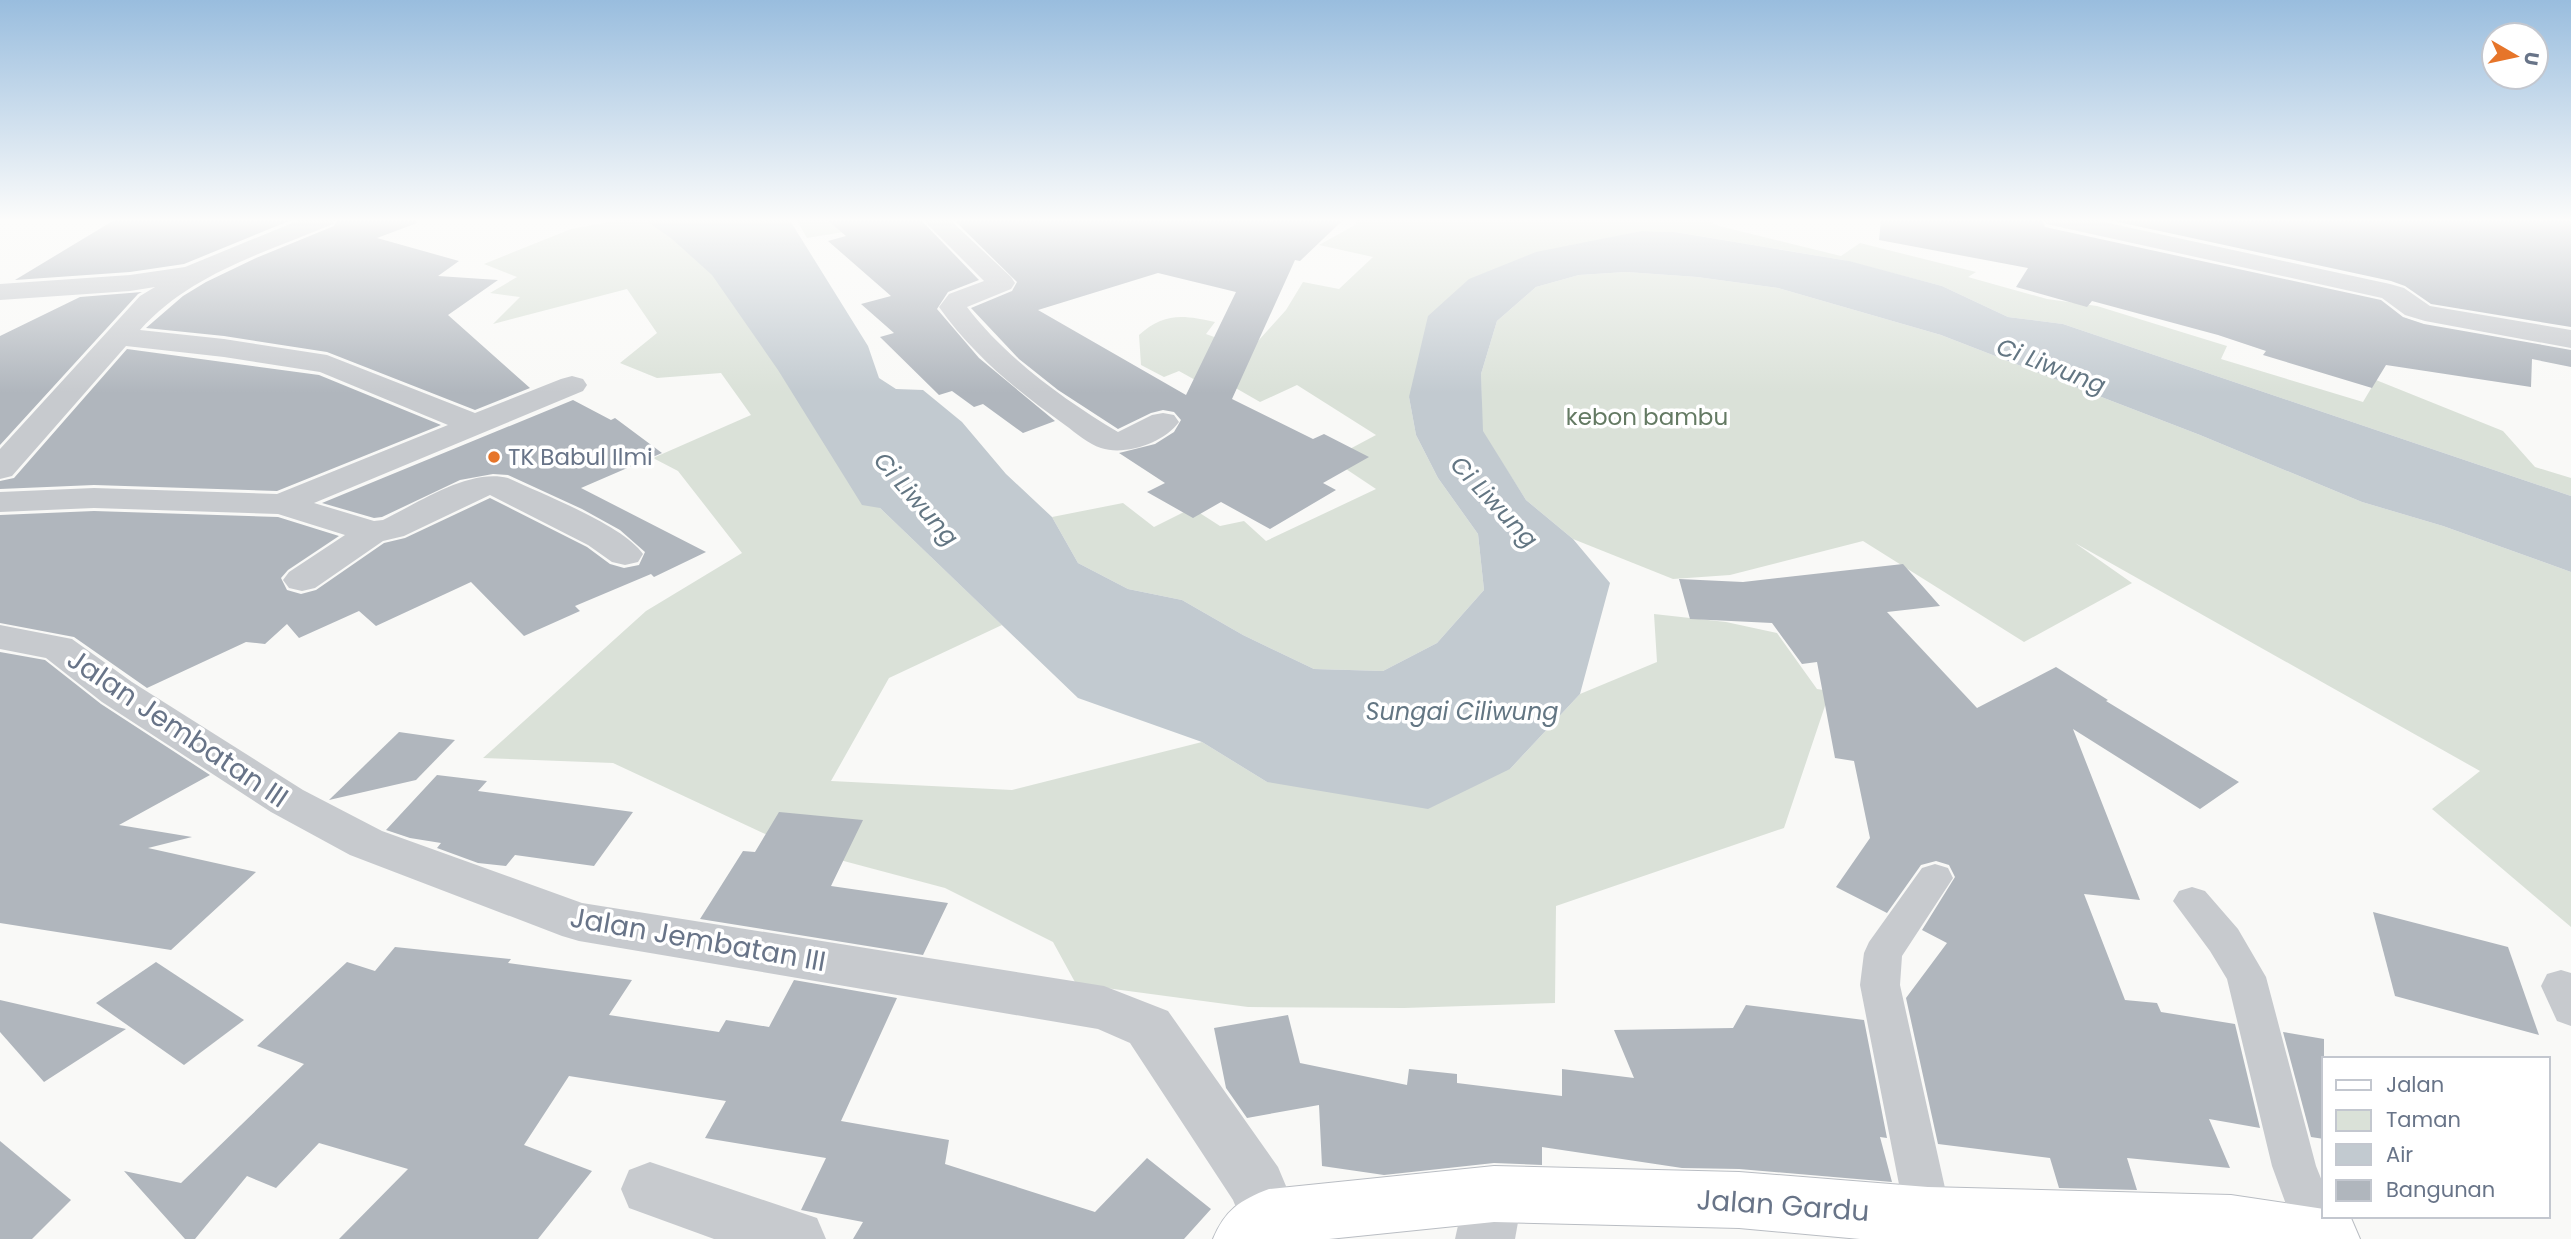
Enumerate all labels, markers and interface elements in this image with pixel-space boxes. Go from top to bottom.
north arrow [2480,21,2550,91]
text: U [2517,50,2546,67]
water label: Ci Liwung [1992,330,2111,401]
park label: kebon bambu [1566,401,1728,433]
place label: TK Babul Ilmi [508,441,653,473]
water label: Ci Liwung [866,445,966,553]
marker: TK Babul Ilmi [486,449,502,465]
water label: Ci Liwung [1443,449,1545,555]
street label: Jalan Jembatan III [59,640,296,817]
water label: Sungai Ciliwung [1365,695,1559,728]
street label: Jalan Jembatan III [567,898,829,981]
legend [2322,1057,2550,1218]
text: Jalan [2386,1070,2444,1099]
text: Taman [2386,1105,2461,1134]
text: Air [2386,1140,2413,1169]
text: Bangunan [2386,1175,2495,1204]
street label: Jalan Gardu [1695,1180,1871,1231]

